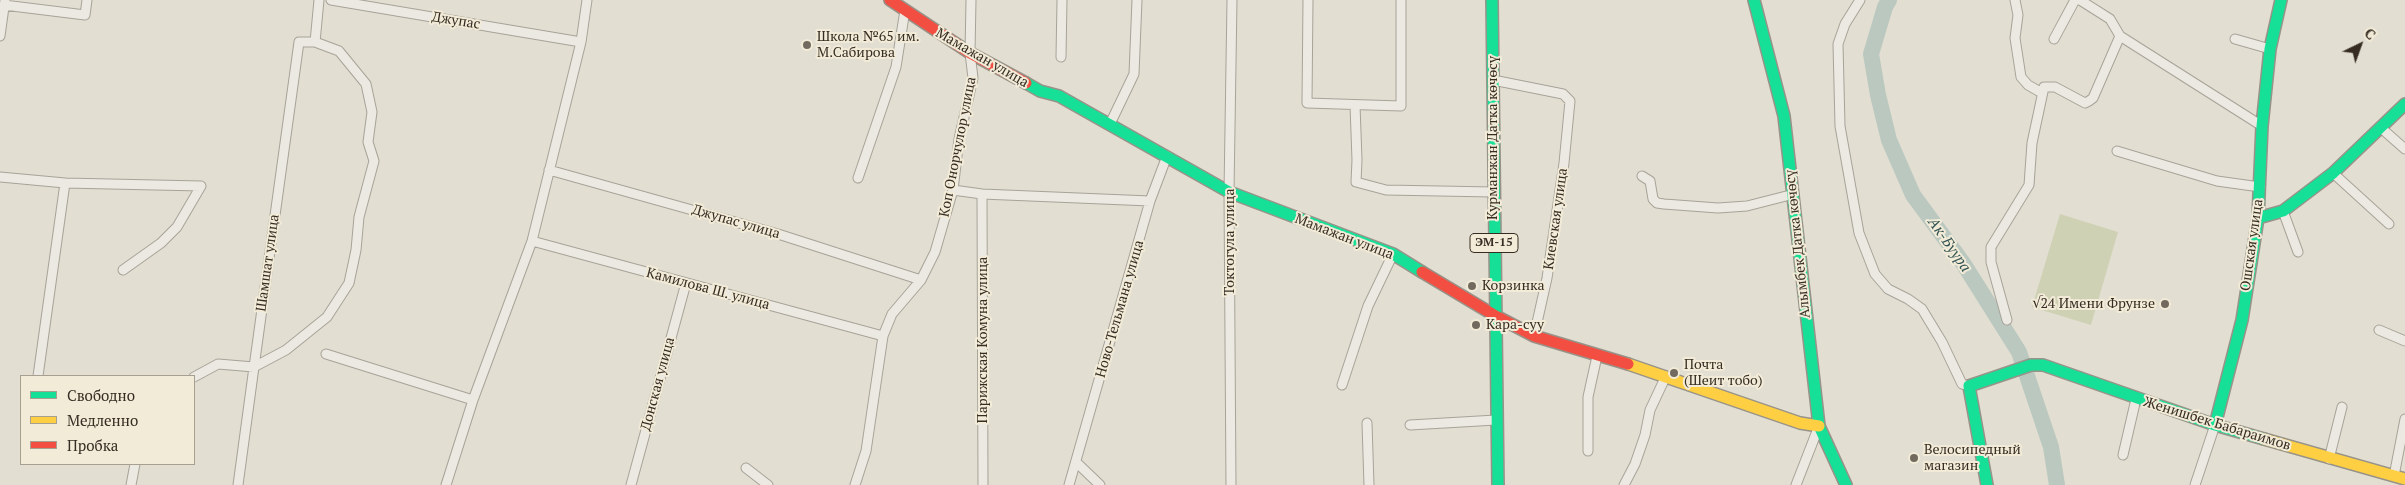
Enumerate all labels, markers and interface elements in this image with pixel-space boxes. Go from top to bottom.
street label: Джупас [431,9,481,33]
north arrow [2335,20,2385,70]
text: С [2361,23,2380,44]
street label: Мамажан улица [933,25,1031,91]
place label: Школа №65 им. М.Сабирова [817,29,920,62]
marker: Школа №65 им. М.Сабирова [801,39,813,51]
street label: Курманжан Датка көчөсү [1485,56,1501,220]
street label: Коп Онорчулор улица [936,76,980,218]
street label: Киевская улица [1541,167,1571,271]
street label: Алымбек Датка көчөсү [1782,169,1814,319]
street label: Токтогула улица [1222,188,1238,296]
street label: Ошская улица [2237,198,2267,292]
street label: Джупас улица [690,201,782,243]
street label: Мамажан улица [1292,210,1396,264]
street label: Шамшат улица [253,213,283,313]
water label: Ак-Буура [1924,214,1974,276]
road number: ЭМ-15 [1470,234,1518,252]
street label: Ново-Тельмана улица [1092,238,1148,380]
street label: Парижская Комуна улица [975,257,991,423]
street label: Камилова Ш. улица [644,264,772,314]
place label: Корзинка [1482,278,1545,294]
marker: Корзинка [1466,280,1478,292]
place label: √24 Имени Фрунзе [2033,296,2155,312]
marker: √24 Имени Фрунзе [2159,298,2171,310]
place label: Кара-суу [1486,317,1544,333]
marker: Кара-суу [1470,319,1482,331]
street label: Донская улица [637,335,679,433]
place label: Почта (Шеит тобо) [1684,357,1763,390]
marker: Почта (Шеит тобо) [1668,367,1680,379]
legend [20,375,195,465]
text: Свободно [67,385,135,405]
street label: Женишбек Бабараимов [2141,394,2293,454]
text: Медленно [67,410,138,430]
text: Пробка [67,435,118,455]
place label: Велосипедный магазин [1924,442,2021,474]
marker: Велосипедный магазин [1908,452,1920,464]

